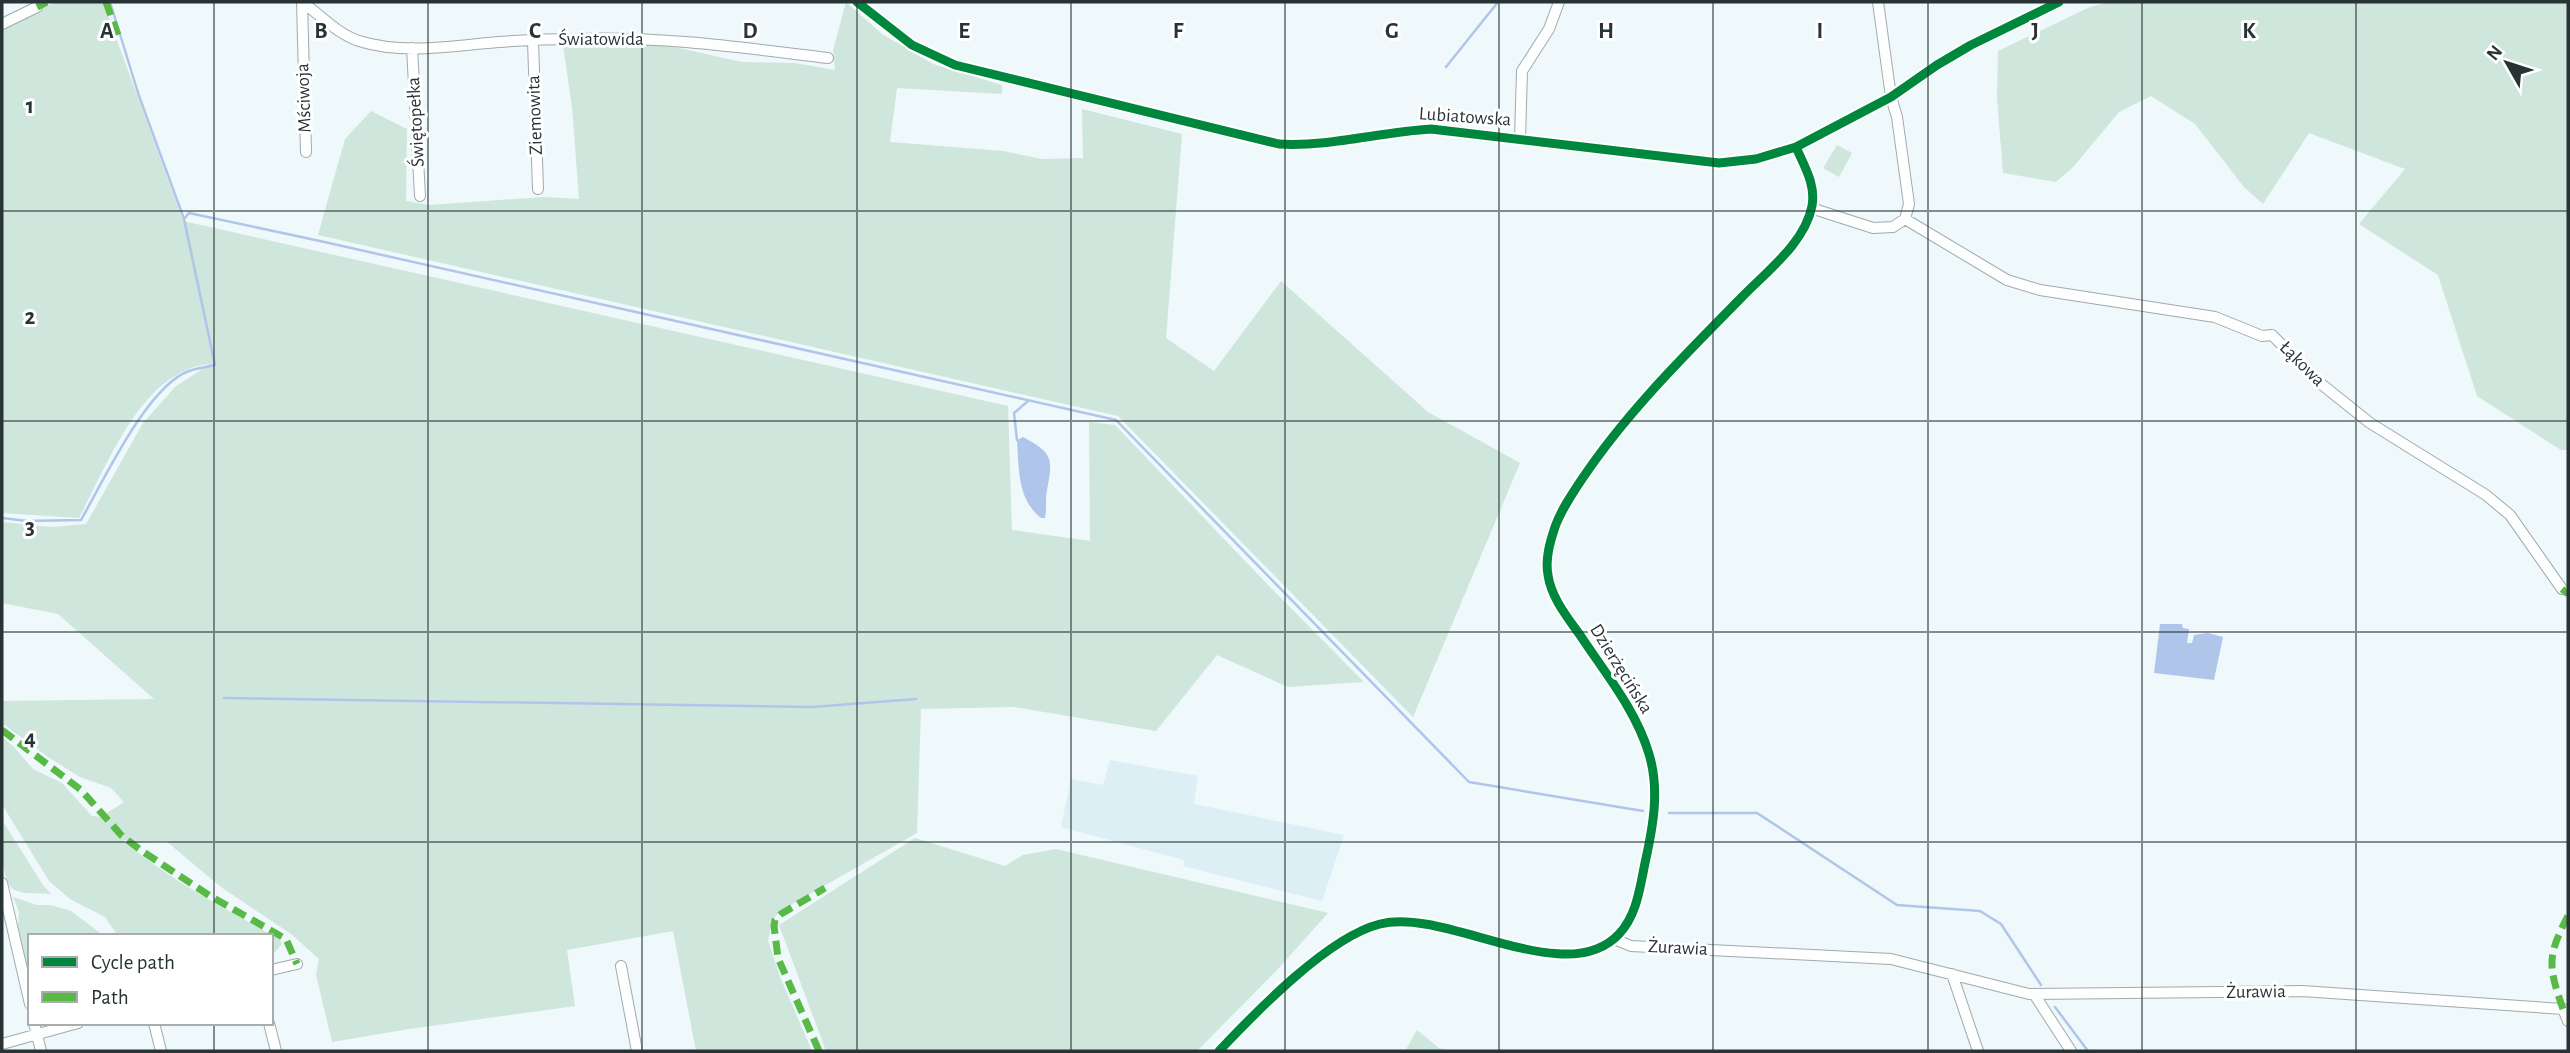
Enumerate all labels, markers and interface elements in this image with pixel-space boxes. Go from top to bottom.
text: A [100,20,114,43]
text: B [314,20,328,43]
text: C [529,20,541,43]
text: D [742,20,758,43]
text: E [958,20,970,43]
text: F [1173,20,1184,43]
text: G [1385,20,1399,43]
text: H [1598,20,1614,43]
text: I [1817,20,1823,43]
text: J [2031,20,2039,43]
text: K [2242,20,2256,43]
street label: Światowida [558,28,644,49]
north arrow [2472,28,2542,98]
text: N [2483,42,2506,64]
street label: Mściwoja [293,63,315,133]
street label: Ziemowita [524,75,546,155]
street label: Świętopełka [402,76,428,168]
text: 1 [26,95,34,118]
street label: Lubiatowska [1418,104,1512,130]
text: 2 [25,306,36,329]
street label: Łąkowa [2276,338,2329,391]
text: 3 [25,516,35,539]
street label: Dzierżęcińska [1586,621,1656,717]
text: 4 [24,727,36,750]
legend [28,934,273,1025]
street label: Żurawia [1648,936,1709,959]
text: Cycle path [91,952,175,973]
street label: Żurawia [2226,981,2286,1002]
text: Path [91,987,129,1008]

